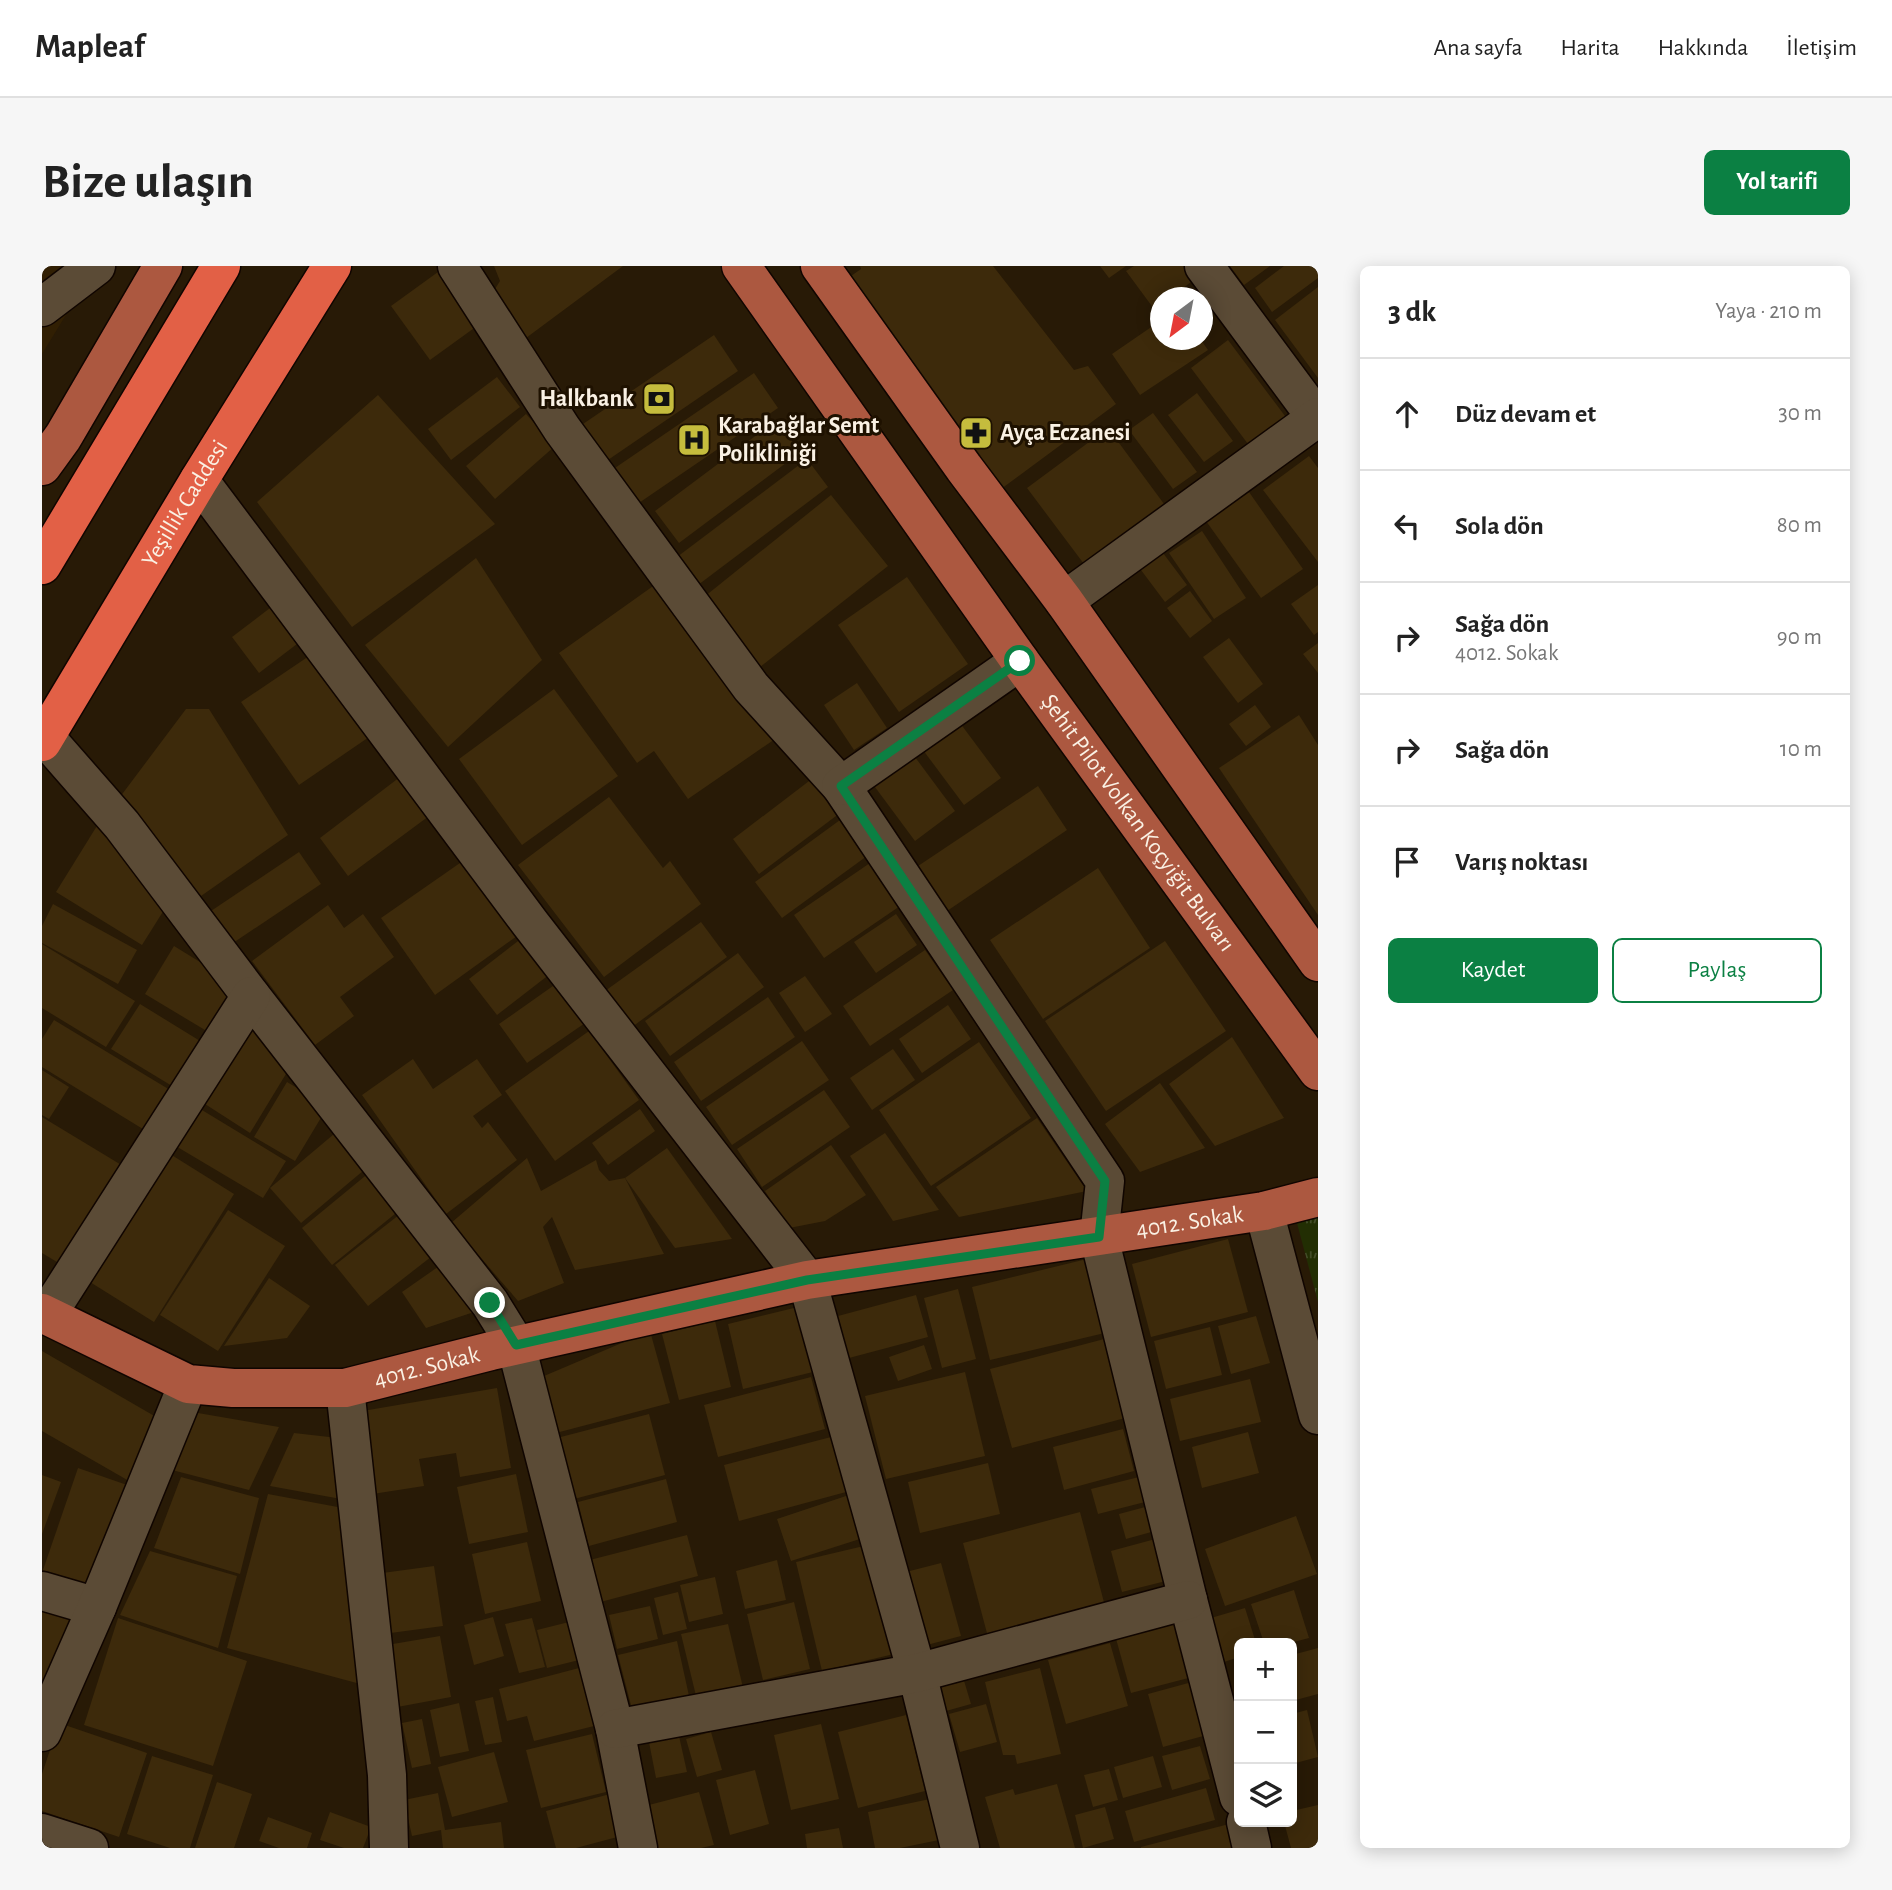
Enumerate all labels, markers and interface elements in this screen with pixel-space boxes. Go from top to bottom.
text: Mapleaf [35,31,145,64]
text: Ana sayfa [1433,36,1523,60]
text: Harita [1561,36,1620,60]
text: Hakkında [1658,36,1748,60]
text: İletişim [1786,36,1857,60]
button: Yol tarifi [1704,150,1850,215]
text: Bize ulaşın [42,158,254,207]
north arrow [1150,287,1213,350]
text: 3 dk [1388,297,1436,327]
text: Yaya · 210 m [1715,300,1822,323]
bank icon: Halkbank [640,380,678,418]
place label: Halkbank [539,387,634,411]
icon: ahead [1388,395,1426,433]
text: Düz devam et [1455,401,1596,427]
text: 30 m [1778,402,1822,425]
place label: Karabağlar Semt Polikliniği [718,414,879,466]
pharmacy icon: Ayça Eczanesi [957,414,995,452]
hospital icon: Karabağlar Semt Polikliniği [675,421,713,459]
place label: Ayça Eczanesi [1000,421,1131,445]
street label: Yeşillik Caddesi [138,436,233,571]
icon: left [1388,507,1426,545]
text: Sola dön [1455,513,1544,539]
text: 80 m [1777,514,1822,537]
text: Sağa dön [1455,611,1549,637]
icon: right [1388,619,1426,657]
text: 90 m [1777,626,1822,649]
text: 4012. Sokak [1455,642,1558,665]
route start [1004,645,1035,676]
street label: Şehit Pilot Volkan Koçyiğit Bulvarı [1037,690,1239,956]
icon: right [1388,731,1426,769]
text: Sağa dön [1455,737,1549,763]
text: 10 m [1780,738,1822,761]
icon: arrive [1388,843,1426,881]
text: Varış noktası [1455,849,1588,875]
button: Kaydet [1388,938,1598,1003]
button: Paylaş [1612,938,1822,1003]
street label: 4012. Sokak [1134,1202,1245,1242]
route end [474,1287,505,1318]
street label: 4012. Sokak [372,1342,482,1392]
map controls [1234,1638,1297,1827]
button: + [1234,1638,1297,1701]
button: − [1234,1701,1297,1764]
button: layers [1234,1764,1297,1827]

